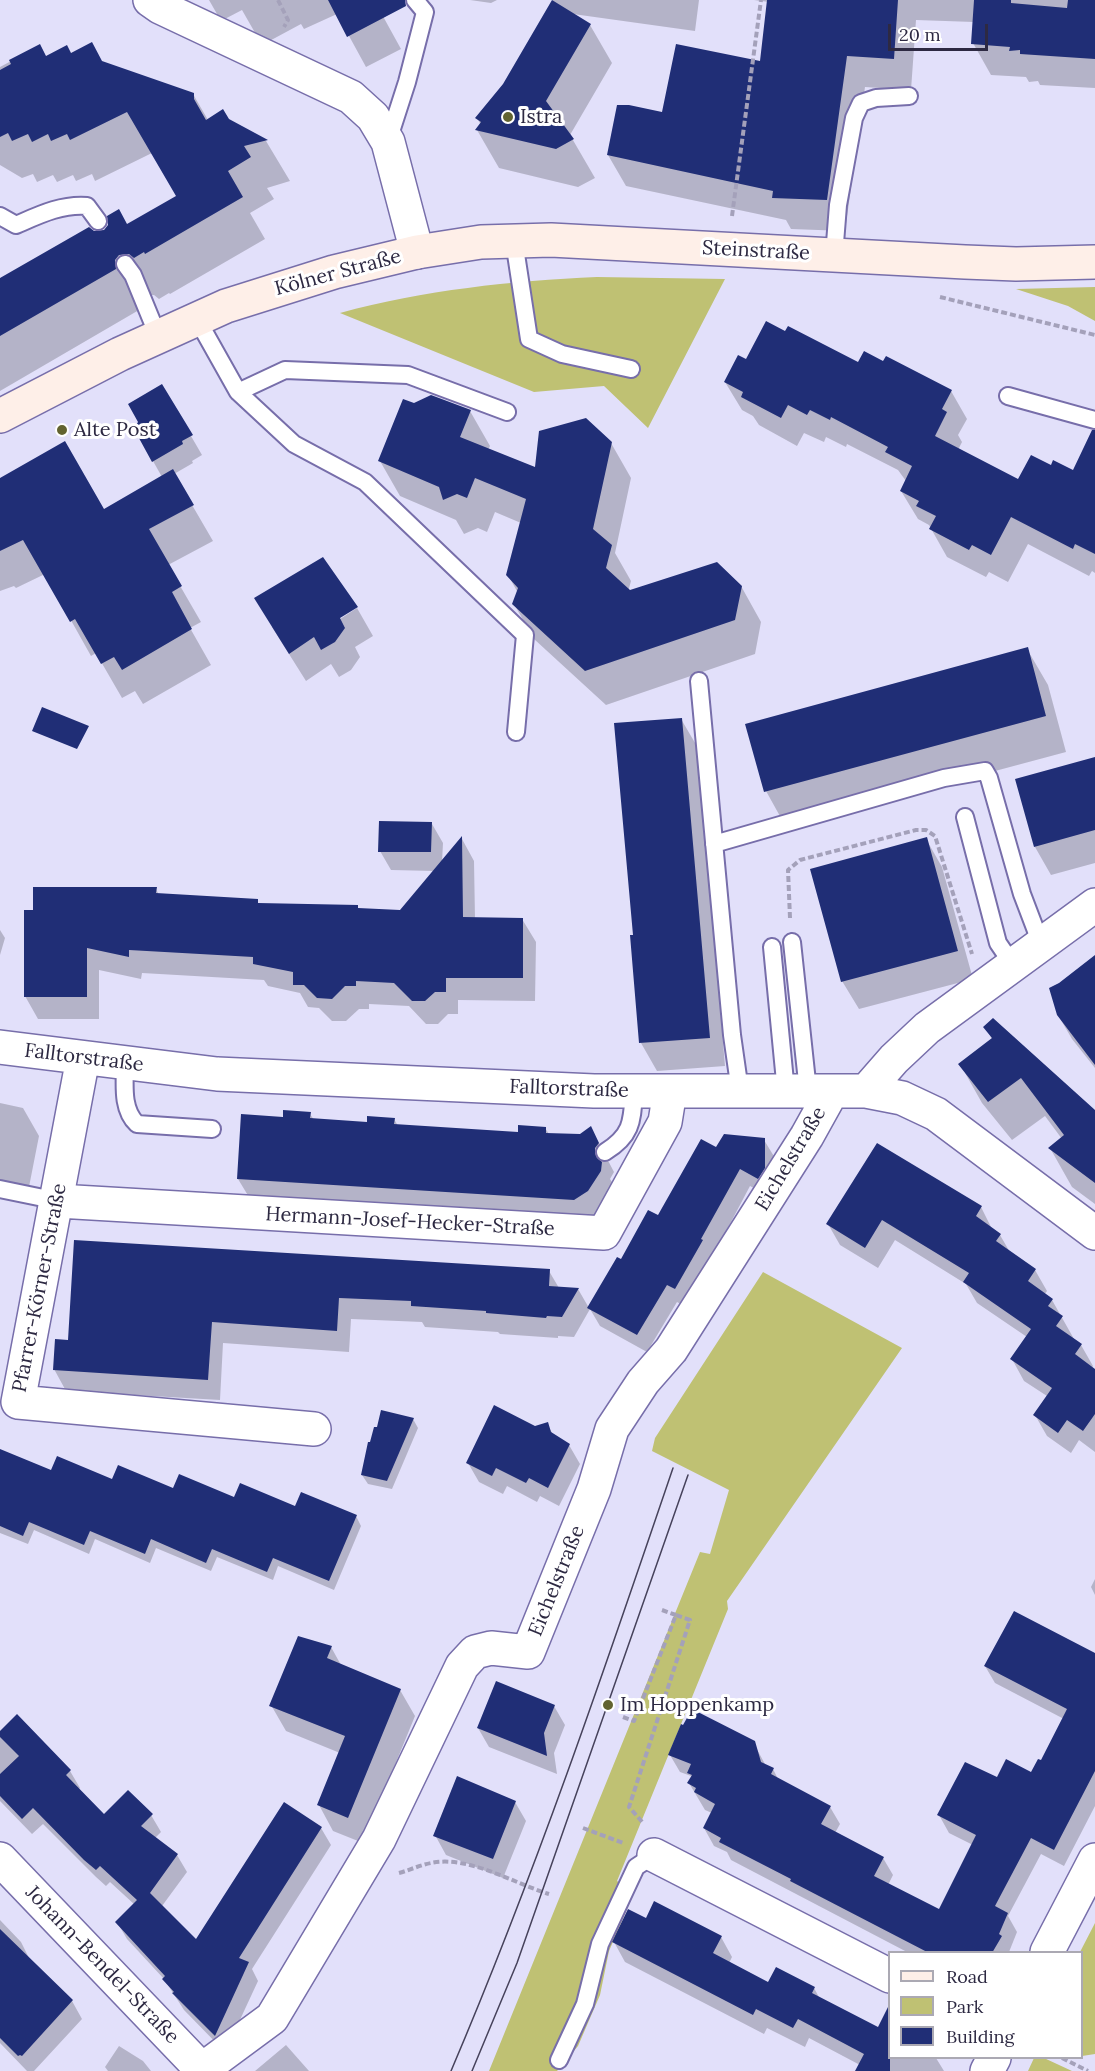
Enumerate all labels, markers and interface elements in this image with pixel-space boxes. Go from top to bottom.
scale bar [891,12,992,50]
text: 20 m [899,23,941,46]
place label: Istra [520,105,562,129]
marker: Istra [501,110,515,124]
street label: Steinstraße [701,236,811,266]
street label: Kölner Straße [272,245,404,301]
place label: Alte Post [74,418,156,442]
marker: Alte Post [55,423,69,437]
street label: Falltorstraße [23,1039,145,1077]
street label: Falltorstraße [509,1075,629,1103]
street label: Eichelstraße [751,1103,831,1215]
street label: Pfarrer-Körner-Straße [8,1182,72,1394]
street label: Hermann-Josef-Hecker-Straße [265,1202,555,1242]
street label: Eichelstraße [524,1522,590,1640]
place label: Im Hoppenkamp [620,1693,774,1717]
marker: Im Hoppenkamp [601,1698,615,1712]
street label: Johann-Bendel-Straße [20,1881,184,2049]
legend [888,1951,1083,2059]
text: Road [946,1965,988,1988]
text: Park [946,1995,983,2018]
text: Building [946,2025,1014,2048]

